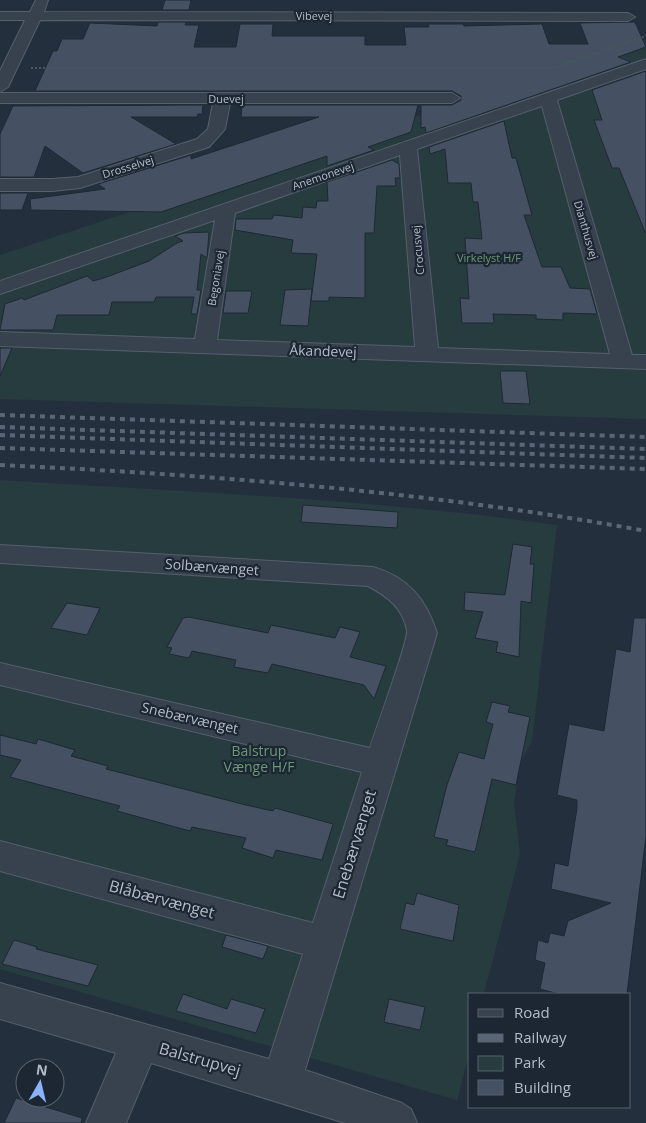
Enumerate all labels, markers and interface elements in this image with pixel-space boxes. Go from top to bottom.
street label: Vibevej [296,8,332,23]
street label: Duevej [208,91,244,106]
street label: Drosselvej [100,152,155,181]
street label: Anemonevej [290,158,356,193]
street label: Dianthusvej [571,199,602,261]
street label: Crocusvej [408,225,427,275]
street label: Begoniavej [204,249,227,307]
park label: Virkelyst H/F [457,250,521,265]
street label: Åkandevej [289,340,357,361]
street label: Solbærvænget [164,554,260,579]
street label: Snebærvænget [140,697,240,738]
park label: Balstrup Vænge H/F [224,741,294,776]
street label: Enebærvænget [327,787,381,901]
street label: Blåbærvænget [107,874,217,924]
legend [468,993,631,1108]
text: Road [514,1002,550,1022]
text: Railway [514,1027,567,1047]
street label: Balstrupvej [157,1037,243,1081]
text: Park [514,1052,545,1072]
north arrow [15,1058,65,1108]
text: N [35,1059,49,1080]
text: Building [514,1077,571,1097]

